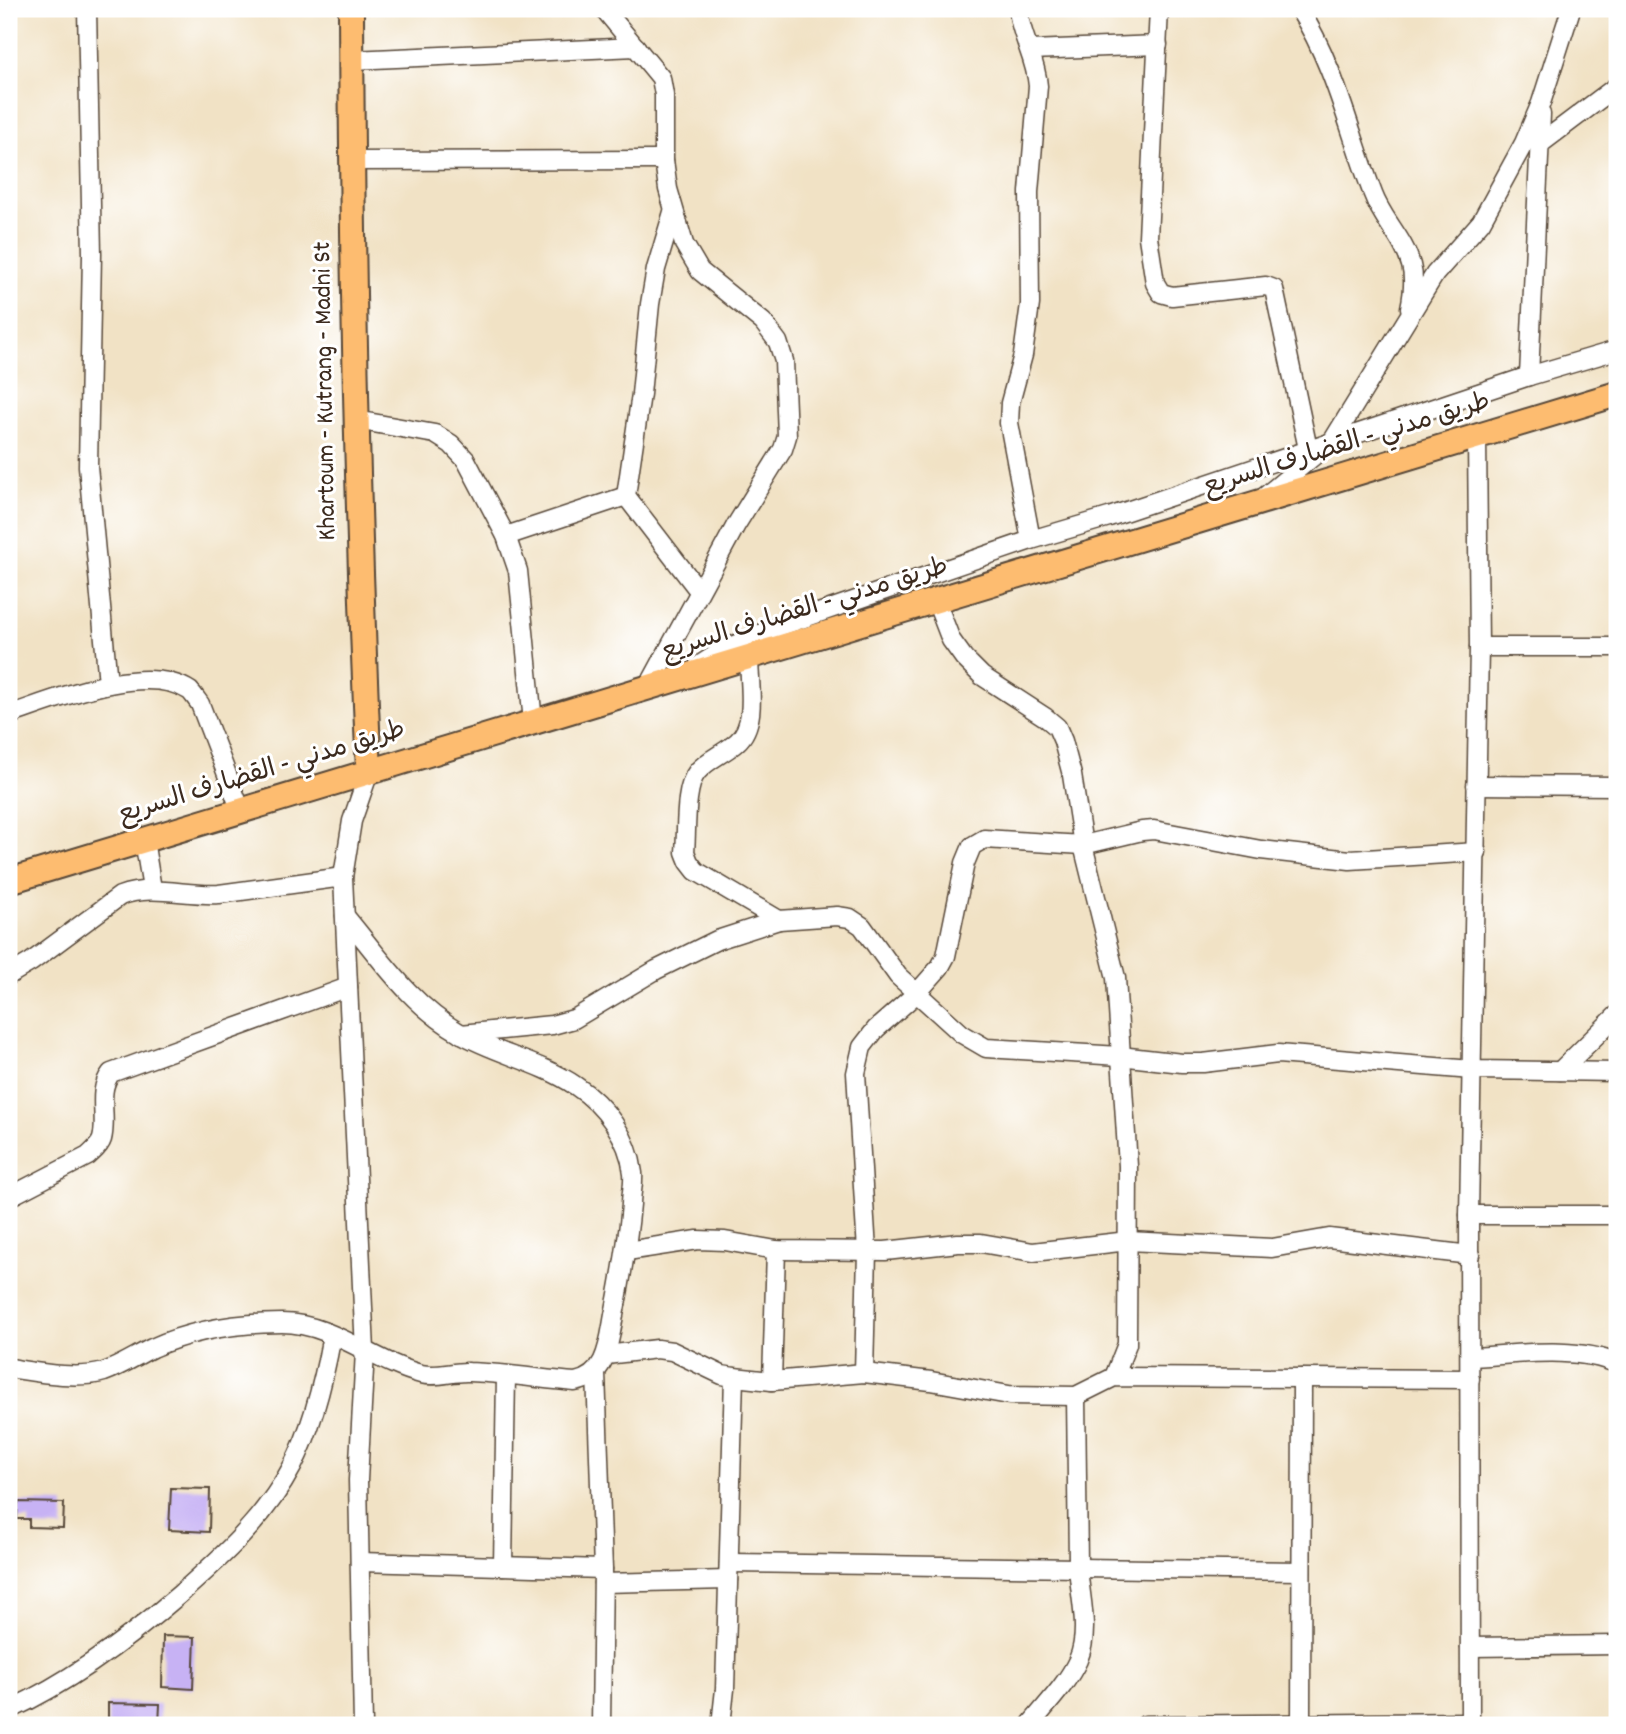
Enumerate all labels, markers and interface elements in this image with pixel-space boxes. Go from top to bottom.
street label: Khartoum - Kutrang - Madni St [305,241,347,541]
street label: طريق مدني - القضارف السريع [1199,384,1495,507]
street label: طريق مدني - القضارف السريع [657,549,953,672]
street label: طريق مدني - القضارف السريع [114,712,410,835]

